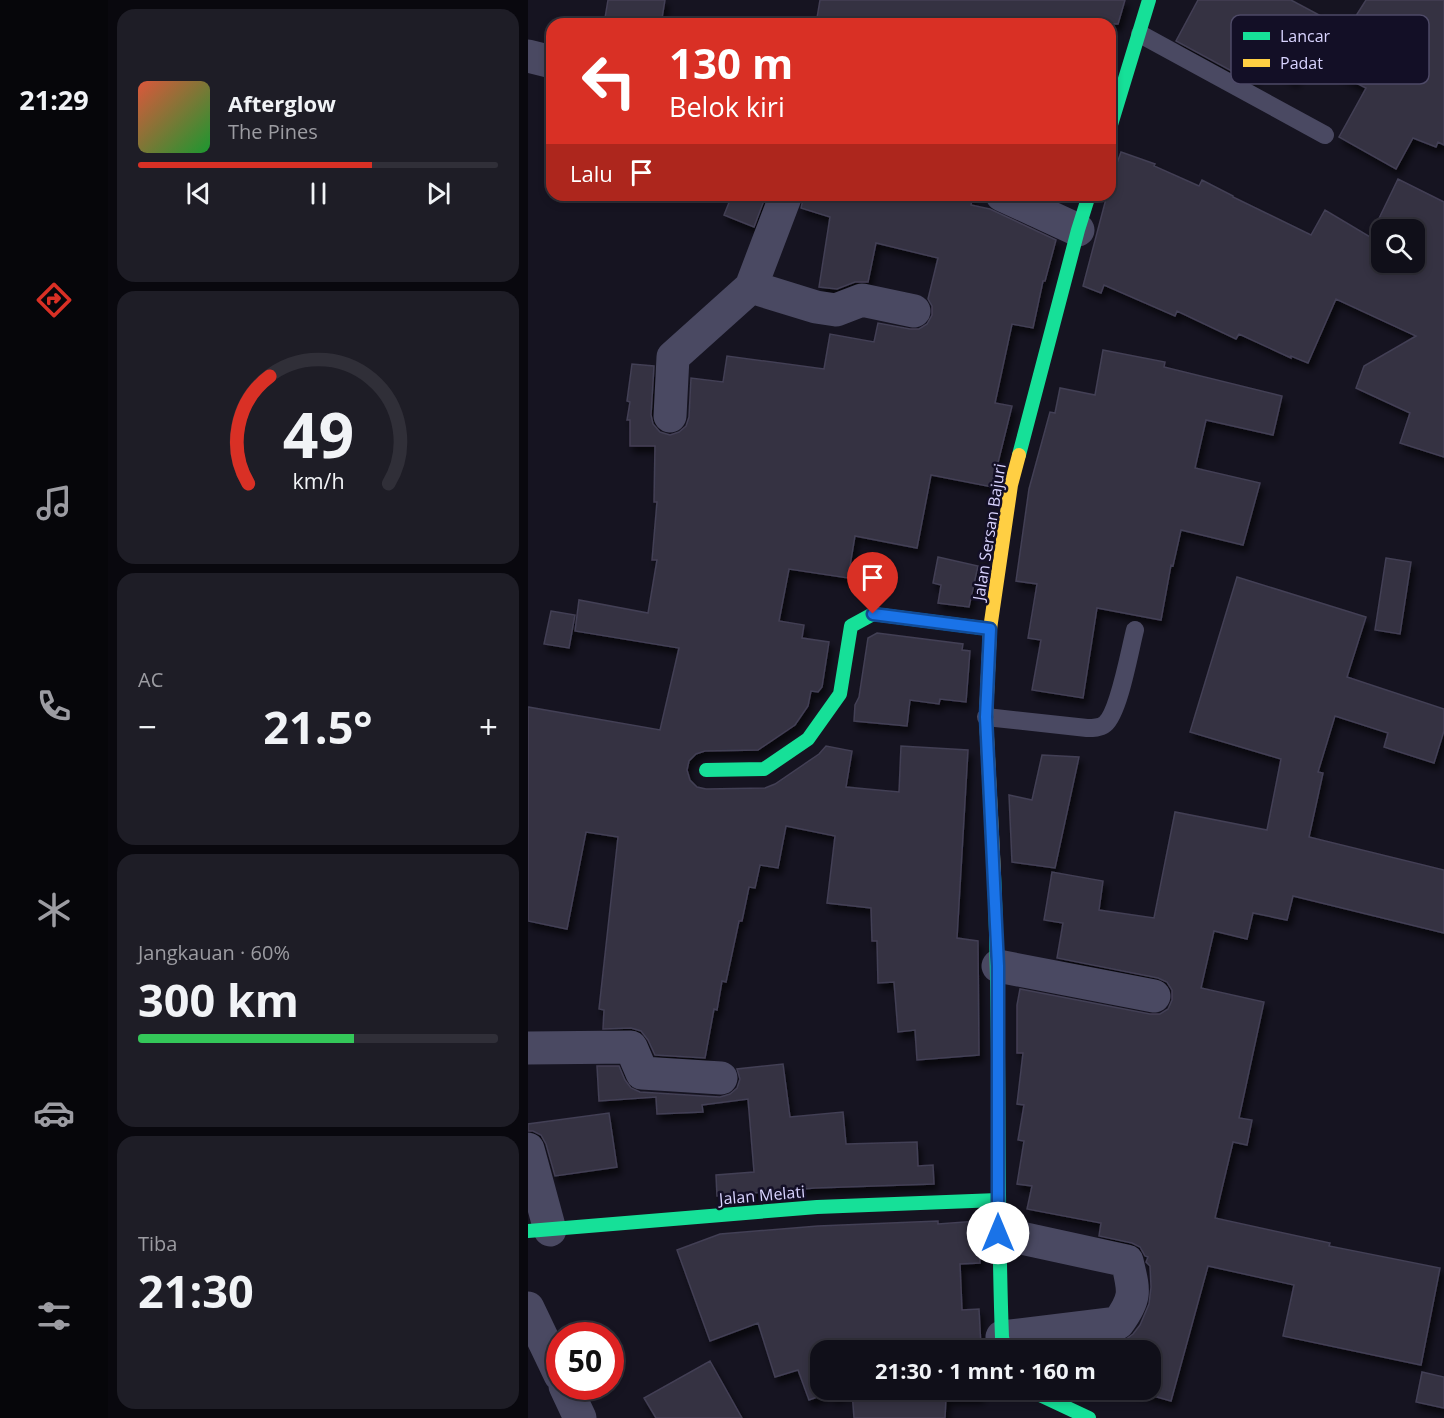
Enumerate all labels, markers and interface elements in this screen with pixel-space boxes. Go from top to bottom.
legend [1231,15,1429,84]
text: Lancar [1280,25,1331,47]
text: 130 m [669,34,793,91]
icon: left [570,42,648,120]
text: Padat [1280,52,1323,74]
text: 21:29 [19,81,89,118]
text: Afterglow [228,88,336,118]
text: Belok kiri [669,88,785,125]
text: The Pines [228,118,318,145]
icon: arrive [625,156,658,189]
text: Lalu [570,158,613,188]
icon: previous [182,177,215,210]
icon: pause [302,177,335,210]
icon: next [422,177,455,210]
map controls [1371,219,1425,273]
button: search [1371,219,1425,273]
icon: directions [33,279,75,321]
text: 49 [282,391,354,476]
street label: Jalan Sersan Bajuri [967,462,1011,604]
text: km/h [292,467,344,496]
icon: music [33,482,75,524]
pin [847,552,898,614]
icon: arrive [856,561,889,594]
text: AC [138,666,163,693]
icon: phone [33,685,75,727]
text: 21.5° [263,696,373,757]
text: − [138,704,157,749]
text: + [479,704,498,749]
icon: climate [33,889,75,931]
text: Jangkauan · 60% [138,939,290,966]
text: 300 km [138,969,299,1030]
icon: car [33,1092,75,1134]
street label: Jalan Melati [716,1180,806,1210]
position arrow [966,1201,1030,1265]
text: Tiba [138,1230,177,1257]
text: 21:30 [138,1260,254,1321]
icon: filters [33,1295,75,1337]
speed limit sign: 50 [546,1322,624,1400]
text: 21:30 · 1 mnt · 160 m [875,1355,1096,1385]

